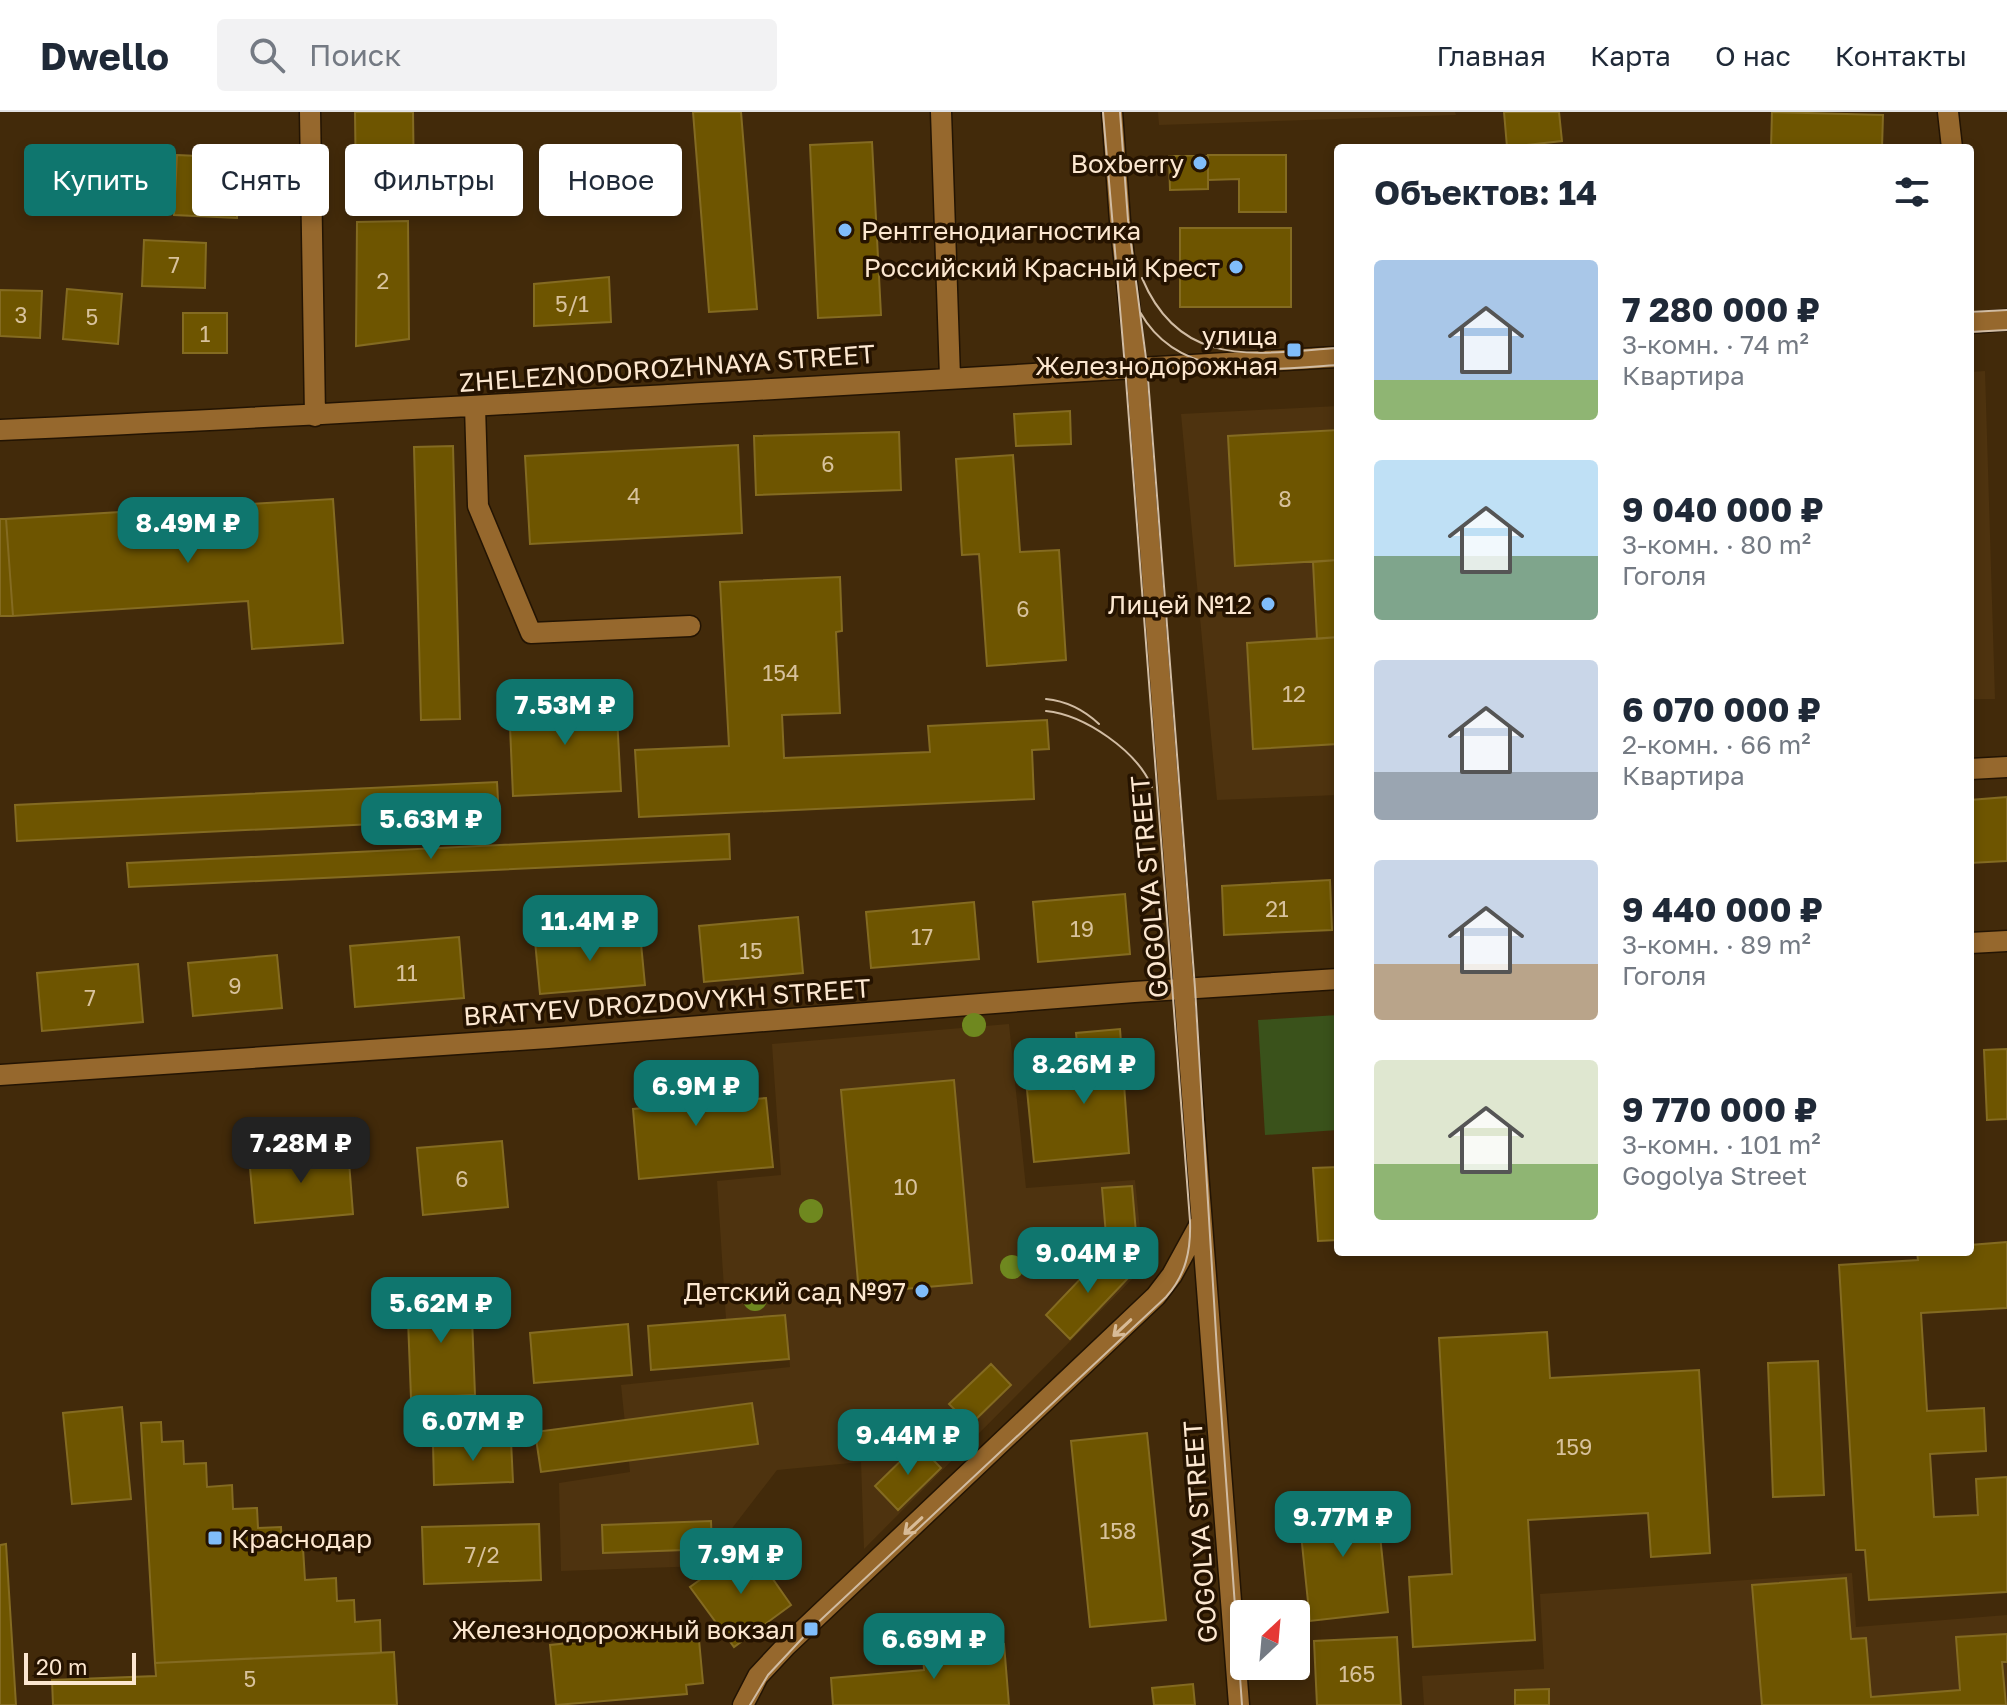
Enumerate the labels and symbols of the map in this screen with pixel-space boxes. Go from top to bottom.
place label: Boxberry [1071,148,1184,179]
marker: Boxberry [1191,154,1209,172]
place label: Рентгенодиагностика [861,215,1141,246]
marker: Рентгенодиагностика [836,221,854,239]
house number: 7 [168,251,180,278]
place label: Российский Красный Крест [864,252,1220,283]
marker: Российский Красный Крест [1227,258,1245,276]
house number: 2 [377,267,389,294]
house number: 5/1 [555,290,589,317]
house number: 3 [15,301,27,328]
house number: 5 [86,303,98,330]
house number: 1 [200,320,211,347]
place label: улица Железнодорожная [1035,320,1278,381]
street label: ZHELEZNODOROZHNAYA STREET [458,338,876,398]
marker: улица Железнодорожная [1285,341,1303,359]
house number: 6 [821,450,835,477]
house number: 4 [627,482,641,509]
house number: 8 [1278,485,1292,512]
pin: 8.49M ₽ [114,497,262,565]
place label: Лицей №12 [1108,589,1252,620]
house number: 6 [1016,595,1030,622]
marker: Лицей №12 [1259,595,1277,613]
house number: 154 [763,659,799,686]
pin: 7.53M ₽ [491,679,639,747]
house number: 12 [1282,680,1306,707]
street label: GOGOLYA STREET [1124,775,1174,999]
pin: 5.63M ₽ [357,793,505,861]
pin: 11.4M ₽ [516,895,664,963]
house number: 21 [1265,895,1289,922]
house number: 19 [1070,915,1094,942]
house number: 17 [911,923,933,950]
house number: 15 [739,937,763,964]
house number: 11 [396,959,418,986]
house number: 9 [228,972,242,999]
street label: BRATYEV DROZDOVYKH STREET [462,972,872,1032]
house number: 7 [84,984,96,1011]
pin: 8.26M ₽ [1010,1038,1158,1106]
pin: 6.9M ₽ [631,1060,761,1128]
pin: 7.28M ₽ [227,1117,375,1185]
house number: 6 [455,1165,469,1192]
house number: 10 [894,1173,918,1200]
pin: 9.04M ₽ [1014,1227,1162,1295]
place label: Детский сад №97 [684,1276,906,1307]
pin: 5.62M ₽ [367,1277,515,1345]
marker: Детский сад №97 [913,1282,931,1300]
one-way arrow [1112,1318,1132,1336]
pin: 6.07M ₽ [399,1395,547,1463]
pin: 9.44M ₽ [834,1409,982,1477]
street label: GOGOLYA STREET [1177,1420,1223,1644]
house number: 159 [1556,1433,1592,1460]
pin: 9.77M ₽ [1269,1491,1417,1559]
one-way arrow [903,1516,923,1534]
house number: 158 [1100,1517,1136,1544]
place label: Краснодар [231,1523,372,1554]
pin: 7.9M ₽ [676,1528,806,1596]
marker: Краснодар [206,1529,224,1547]
house number: 7/2 [465,1541,499,1568]
north arrow [1230,1600,1310,1680]
pin: 6.69M ₽ [860,1613,1008,1681]
place label: Железнодорожный вокзал [452,1614,795,1645]
marker: Железнодорожный вокзал [802,1620,820,1638]
scale bar [24,1649,136,1685]
house number: 165 [1339,1660,1375,1687]
house number: 5 [244,1665,256,1692]

